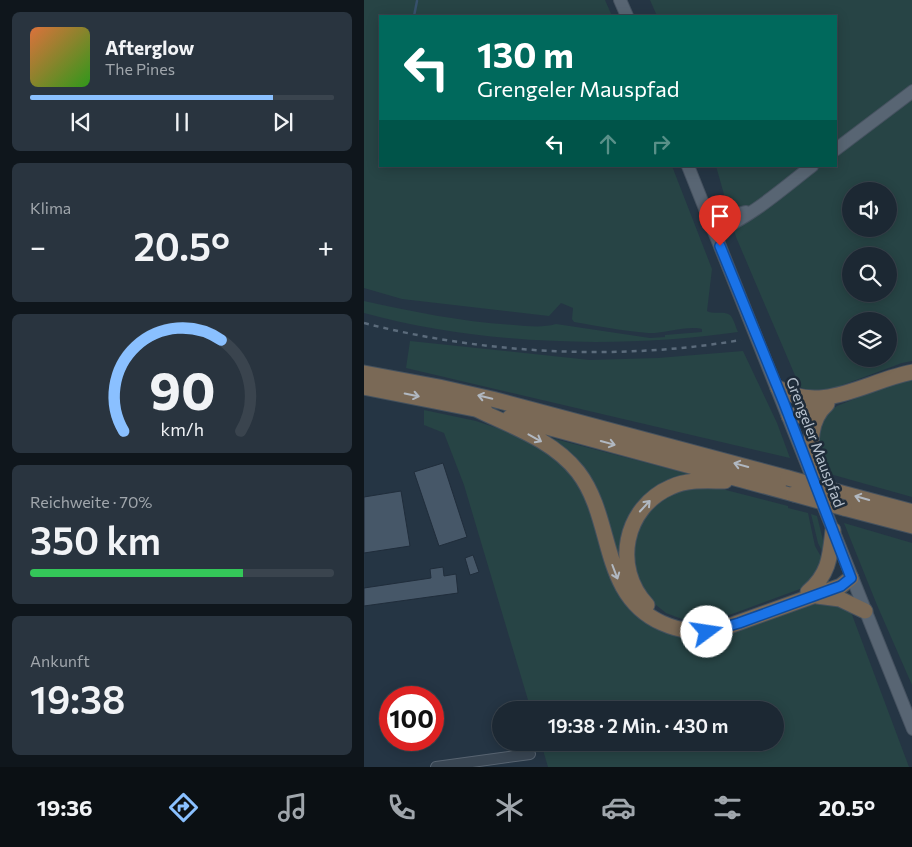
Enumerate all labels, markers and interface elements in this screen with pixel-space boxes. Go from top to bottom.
text: 130 m [477,32,574,75]
icon: left [394,35,459,100]
text: Afterglow [105,36,194,59]
text: The Pines [105,59,175,78]
text: Grengeler Mauspfad [477,75,679,102]
icon: previous [67,108,95,136]
icon: pause [168,108,196,136]
icon: next [269,108,297,136]
icon: left [541,130,569,158]
icon: ahead [594,130,622,158]
icon: right [647,130,675,158]
map controls [842,182,897,367]
button: sound [842,182,897,237]
pin [699,195,741,246]
text: Klima [30,198,71,217]
icon: arrive [706,202,734,230]
text: 20.5° [134,222,230,269]
text: − [30,229,46,263]
text: + [318,229,334,263]
button: search [842,247,897,302]
button: layers [842,312,897,367]
text: 90 [149,357,215,421]
street label: Grengeler Mauspfad [783,374,849,510]
one-way arrow [404,391,420,401]
one-way arrow [477,392,493,401]
text: km/h [160,418,204,440]
one-way arrow [528,433,543,443]
one-way arrow [599,439,615,448]
one-way arrow [733,460,749,470]
text: Reichweite · 70% [30,492,152,511]
one-way arrow [854,493,870,503]
one-way arrow [639,500,651,512]
text: 350 km [30,516,161,563]
one-way arrow [611,564,621,579]
position arrow [680,605,732,657]
text: Ankunft [30,651,90,670]
text: 19:38 [30,675,125,722]
speed limit sign: 100 [379,686,444,751]
text: 19:38 · 2 Min. · 430 m [548,714,728,737]
icon: directions [166,790,201,825]
icon: music [275,790,310,825]
icon: phone [384,790,419,825]
icon: climate [492,790,527,825]
icon: car [601,790,636,825]
icon: filters [710,790,745,825]
text: 19:36 [37,794,93,821]
text: 20.5° [819,794,875,821]

